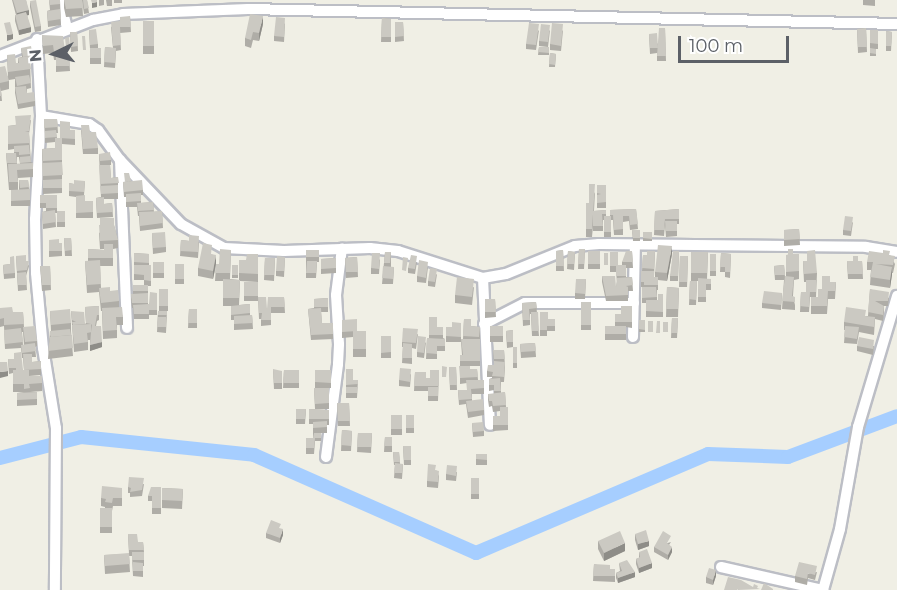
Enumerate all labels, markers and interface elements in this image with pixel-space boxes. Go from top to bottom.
north arrow [24,24,84,84]
scale bar [681,24,792,62]
text: 100 m [689,35,743,57]
text: N [26,48,46,63]

